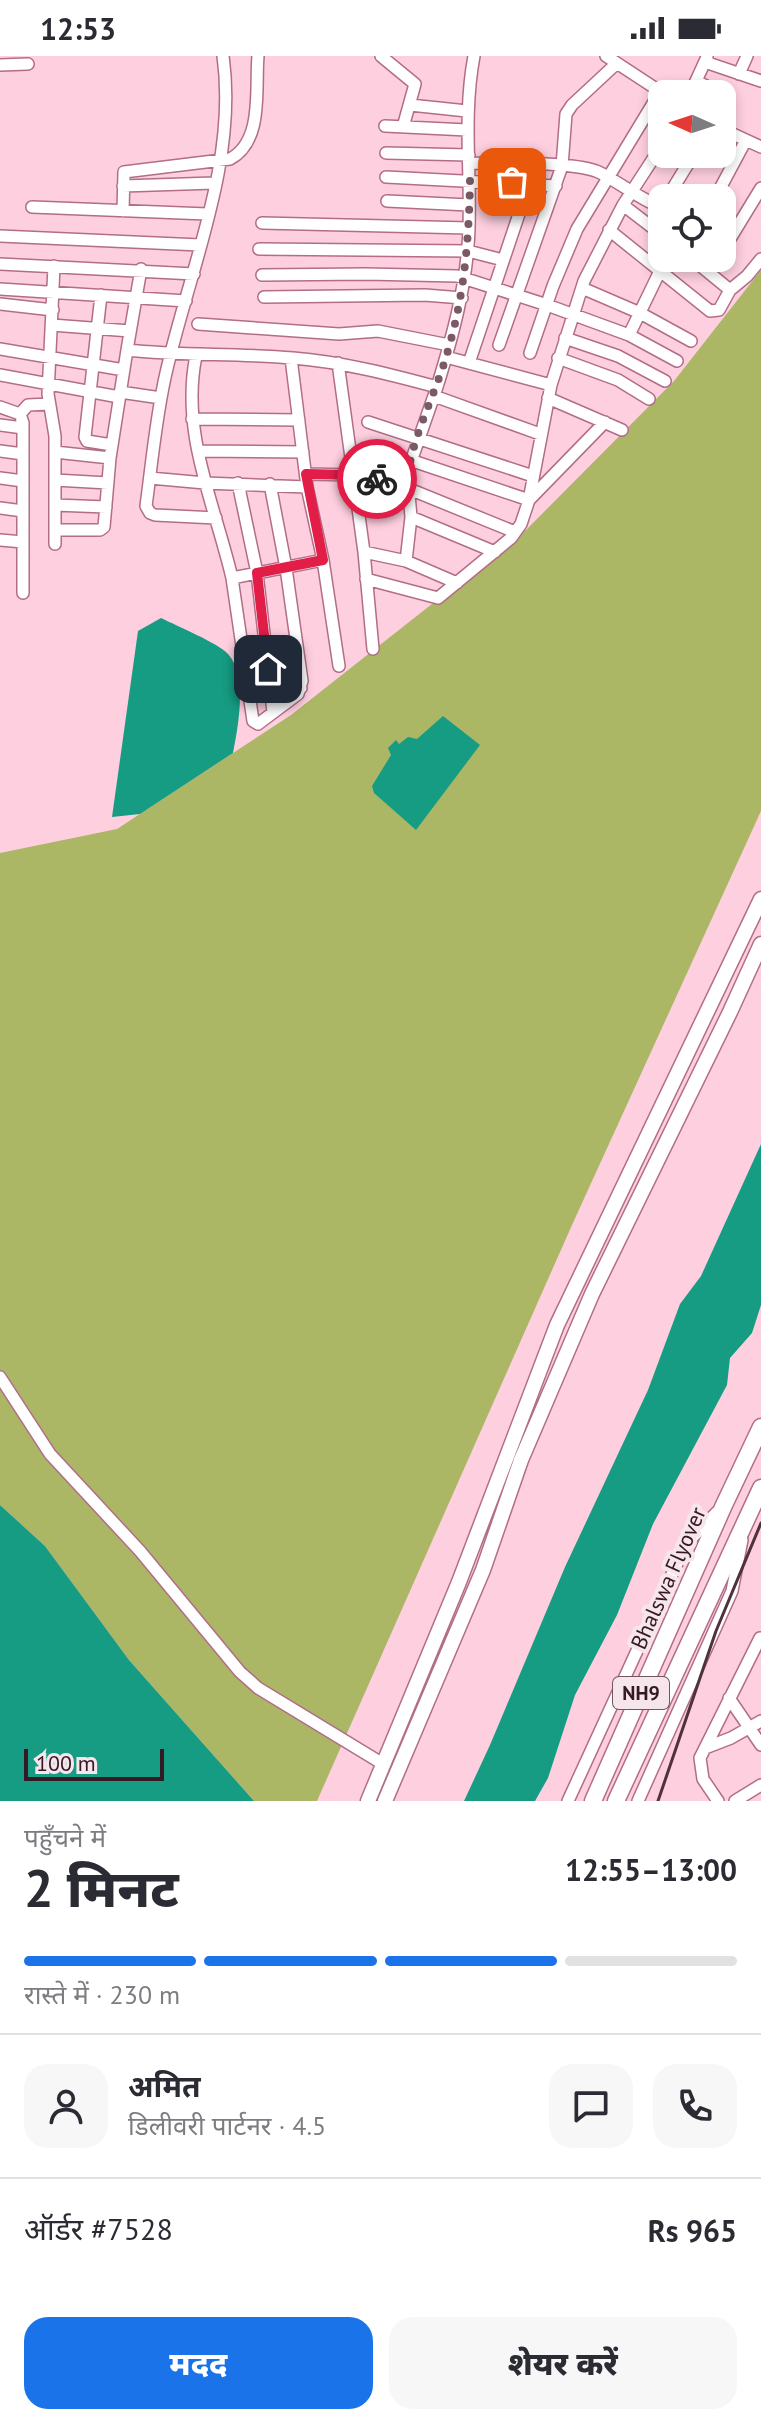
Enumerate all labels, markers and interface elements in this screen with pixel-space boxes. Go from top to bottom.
text: 12:53 [40,9,116,48]
north arrow [648,80,736,168]
map controls [648,80,736,272]
pin [478,148,546,216]
icon: bag [490,160,534,204]
button: locate [648,184,736,272]
courier [337,439,417,519]
icon: bike [355,457,399,501]
pin [234,635,302,703]
icon: home [246,647,290,691]
street label: Bhalswa Flyover [624,1502,712,1653]
road number: NH9 [613,1677,669,1709]
scale bar [24,1745,164,1781]
text: 100 m [36,1749,96,1777]
text: पहुँचने में [24,1821,106,1854]
text: 12:55–13:00 [565,1850,737,1889]
text: 2 मिनट [24,1854,179,1921]
text: रास्ते में · 230 m [24,1978,180,2011]
button: person [24,2064,108,2148]
button: chat [549,2064,633,2148]
button: phone [653,2064,737,2148]
text: अमित [128,2066,201,2105]
text: डिलीवरी पार्टनर · 4.5 [128,2109,326,2142]
text: ऑर्डर #7528 [24,2209,173,2248]
text: Rs 965 [648,2211,737,2250]
button: मदद [24,2317,373,2409]
button: शेयर करें [389,2317,737,2409]

